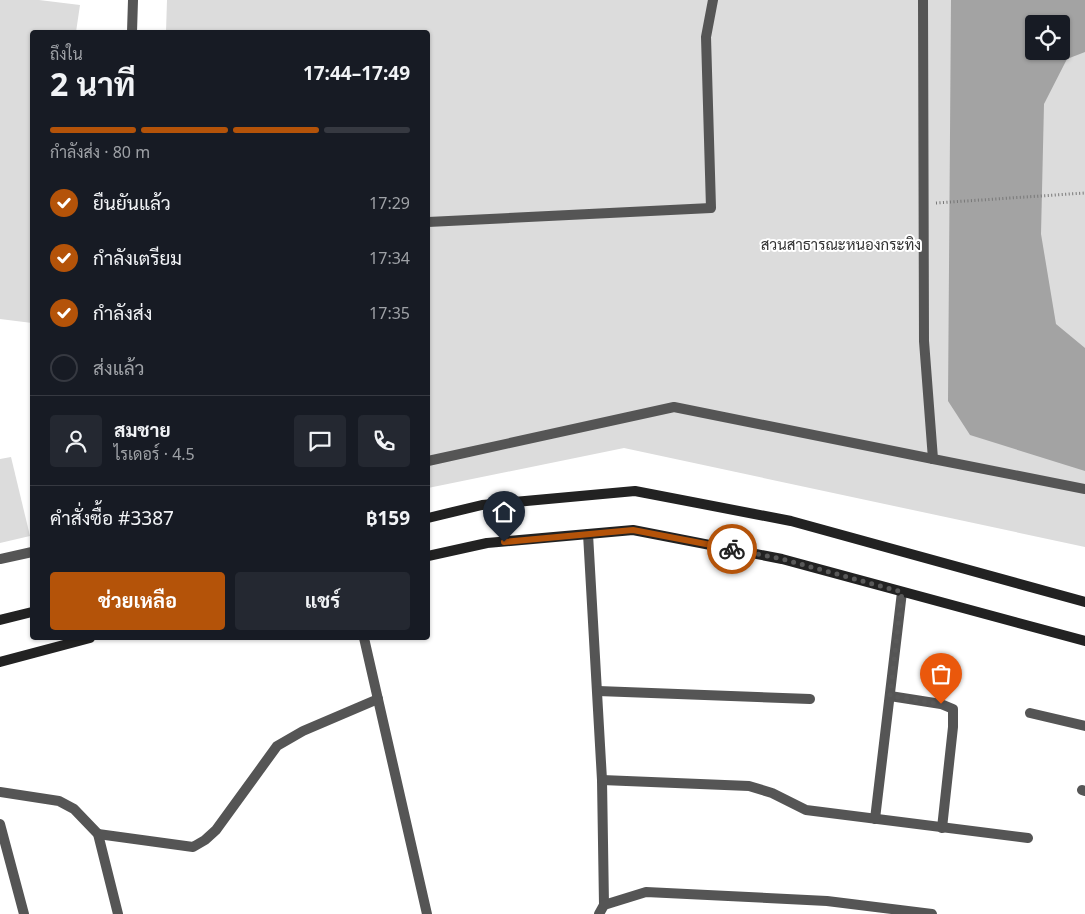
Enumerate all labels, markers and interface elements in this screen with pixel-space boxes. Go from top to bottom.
map controls [1025,15,1070,60]
button: locate [1025,15,1070,60]
text: ถึงใน [50,43,83,65]
text: 17:44–17:49 [303,60,410,86]
text: 2 นาที [50,62,135,105]
text: กำลังส่ง · 80 m [50,141,150,163]
icon: check [50,189,78,217]
text: ยืนยันแล้ว [93,190,171,216]
text: 17:29 [369,192,410,214]
park label: สวนสาธารณะหนองกระทิง [761,234,921,254]
icon: check [50,244,78,272]
text: กำลังเตรียม [93,245,182,271]
text: 17:34 [369,247,410,269]
icon: check [50,299,78,327]
text: กำลังส่ง [93,300,152,326]
text: 17:35 [369,302,410,324]
text: ส่งแล้ว [93,355,144,381]
button: person [50,415,102,467]
button: chat [294,415,346,467]
button: phone [358,415,410,467]
text: สมชาย [114,417,171,443]
text: ไรเดอร์ · 4.5 [114,443,195,465]
pin [483,491,525,542]
icon: home [490,498,518,526]
text: คำสั่งซื้อ #3387 [50,505,174,531]
text: ฿159 [366,505,410,531]
courier [707,524,757,574]
icon: bike [718,535,746,563]
button: ช่วยเหลือ [50,572,225,630]
button: แชร์ [235,572,410,630]
pin [920,653,962,704]
icon: bag [927,660,955,688]

